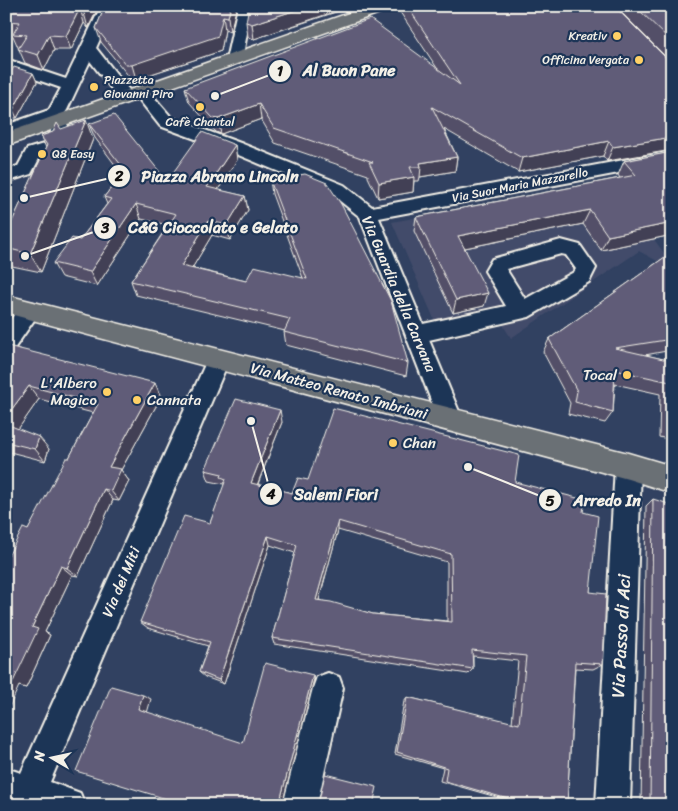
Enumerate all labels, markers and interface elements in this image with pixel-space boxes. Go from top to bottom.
place label: Kreativ [568,25,607,47]
marker: Kreativ [611,30,623,42]
place label: Officina Vergata [542,49,630,71]
marker: Officina Vergata [633,54,645,66]
callout: Al Buon Pane [268,55,406,86]
text: Al Buon Pane [301,56,396,85]
text: 1 [277,58,284,84]
place label: Piazzetta Giovanni Piro [104,69,173,105]
marker: Piazzetta Giovanni Piro [88,81,100,93]
marker: Cafè Chantal [194,101,206,113]
place label: Cafè Chantal [165,111,235,133]
place label: Q8 Easy [52,143,95,165]
marker: Q8 Easy [36,148,48,160]
callout: Piazza Abramo Lincoln [106,161,309,192]
street label: Via Suor Maria Mazzarello [450,161,590,209]
text: Piazza Abramo Lincoln [141,162,299,191]
text: 2 [114,163,124,189]
callout: C&G Cioccolato e Gelato [92,212,308,243]
street label: Via Guardia della Carvana [354,212,444,377]
text: C&G Cioccolato e Gelato [127,213,298,242]
text: 3 [100,215,110,241]
street label: Via Matteo Renato Imbriani [248,355,431,427]
place label: Tocal [583,362,618,388]
marker: Tocal [621,369,633,381]
place label: L'Albero Magico [41,370,98,413]
marker: L'Albero Magico [101,386,113,398]
place label: Cannata [147,387,202,413]
marker: Cannata [131,394,143,406]
place label: Chan [403,430,436,456]
marker: Chan [387,437,399,449]
callout: Salemi Fiori [259,479,388,510]
text: Salemi Fiori [293,480,379,509]
text: 4 [265,481,276,507]
callout: Arredo In [538,485,650,516]
text: Arredo In [572,486,641,515]
text: 5 [545,488,555,514]
street label: Via dei Miti [94,542,148,621]
street label: Via Passo di Aci [602,572,640,699]
north arrow [28,734,78,784]
text: N [26,749,53,764]

